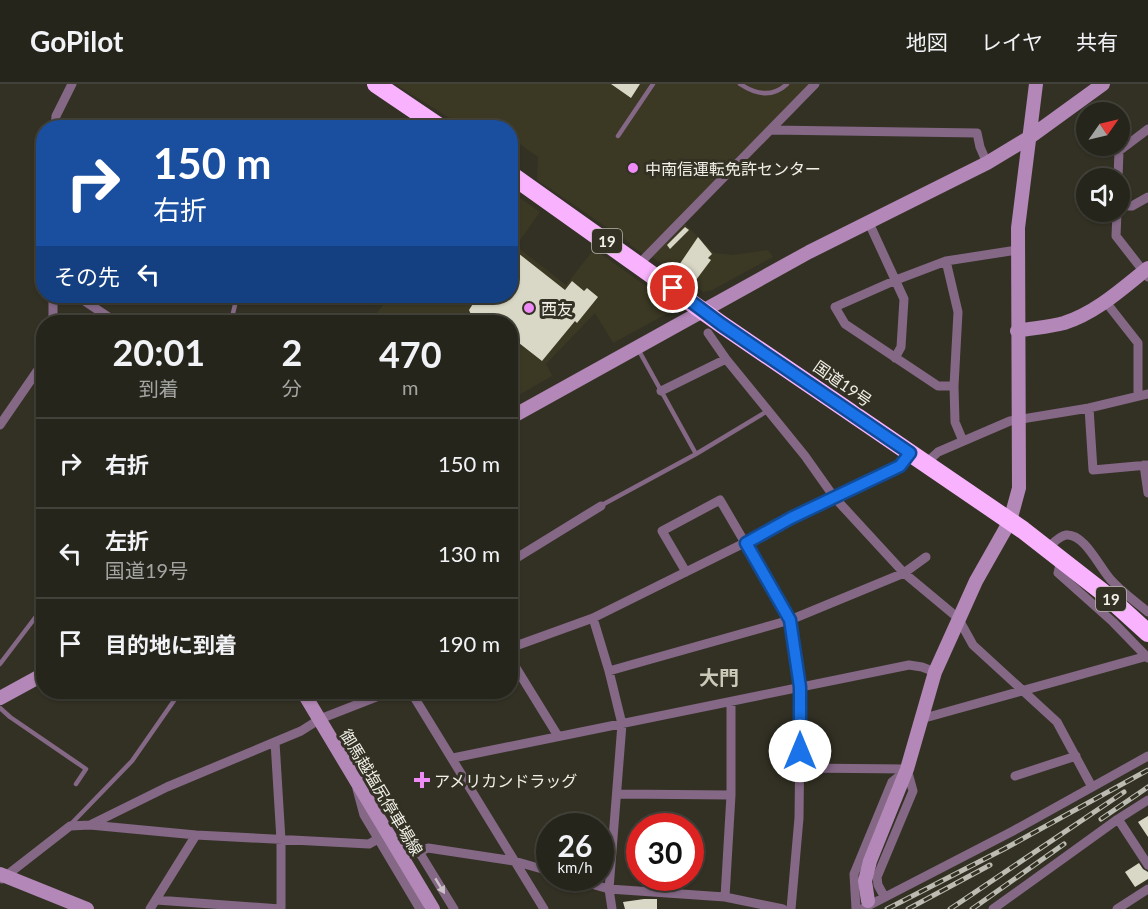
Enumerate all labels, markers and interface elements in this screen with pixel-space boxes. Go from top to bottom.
text: GoPilot [30,24,123,58]
text: 地図 [906,29,948,54]
text: レイヤ [981,29,1043,54]
text: 共有 [1076,29,1118,54]
north arrow [1076,102,1130,156]
map controls [1076,102,1130,222]
text: 150 m [153,138,271,188]
icon: right [54,144,132,222]
place label: 中南信運転免許センター [645,159,821,178]
marker: 中南信運転免許センター [626,161,640,175]
button: sound [1076,168,1130,222]
text: 右折 [153,193,207,226]
road number: 19 [592,229,622,253]
icon: left [132,258,165,291]
pin [647,262,698,313]
text: その先 [54,263,120,290]
icon: arrive [656,271,689,304]
place label: 西友 [541,299,573,318]
marker: 西友 [522,301,536,315]
text: 20:01 [112,330,205,374]
text: 2 [282,330,303,374]
text: 470 [379,332,442,376]
street label: 国道19号 [810,356,876,410]
text: m [402,375,418,399]
text: 到着 [139,376,179,400]
text: 分 [282,376,302,400]
icon: right [54,447,87,480]
text: 150 m [438,450,500,477]
text: 右折 [105,451,149,478]
text: 左折 [105,527,149,554]
icon: left [54,537,87,570]
text: 130 m [438,540,500,567]
text: 国道19号 [105,558,188,582]
road number: 19 [1096,587,1126,611]
icon: arrive [54,627,87,660]
text: 190 m [438,630,500,657]
text: 目的地に到着 [105,631,237,658]
district label: 大門 [699,665,739,689]
position arrow [768,719,832,783]
street label: 御馬越塩尻停車場線 [337,725,427,859]
place label: アメリカンドラッグ [434,771,577,790]
marker: アメリカンドラッグ [415,773,429,787]
speed limit sign: 30 [626,813,704,891]
text: 26 [558,827,592,863]
text: km/h [557,858,593,876]
one-way arrow [434,878,445,894]

